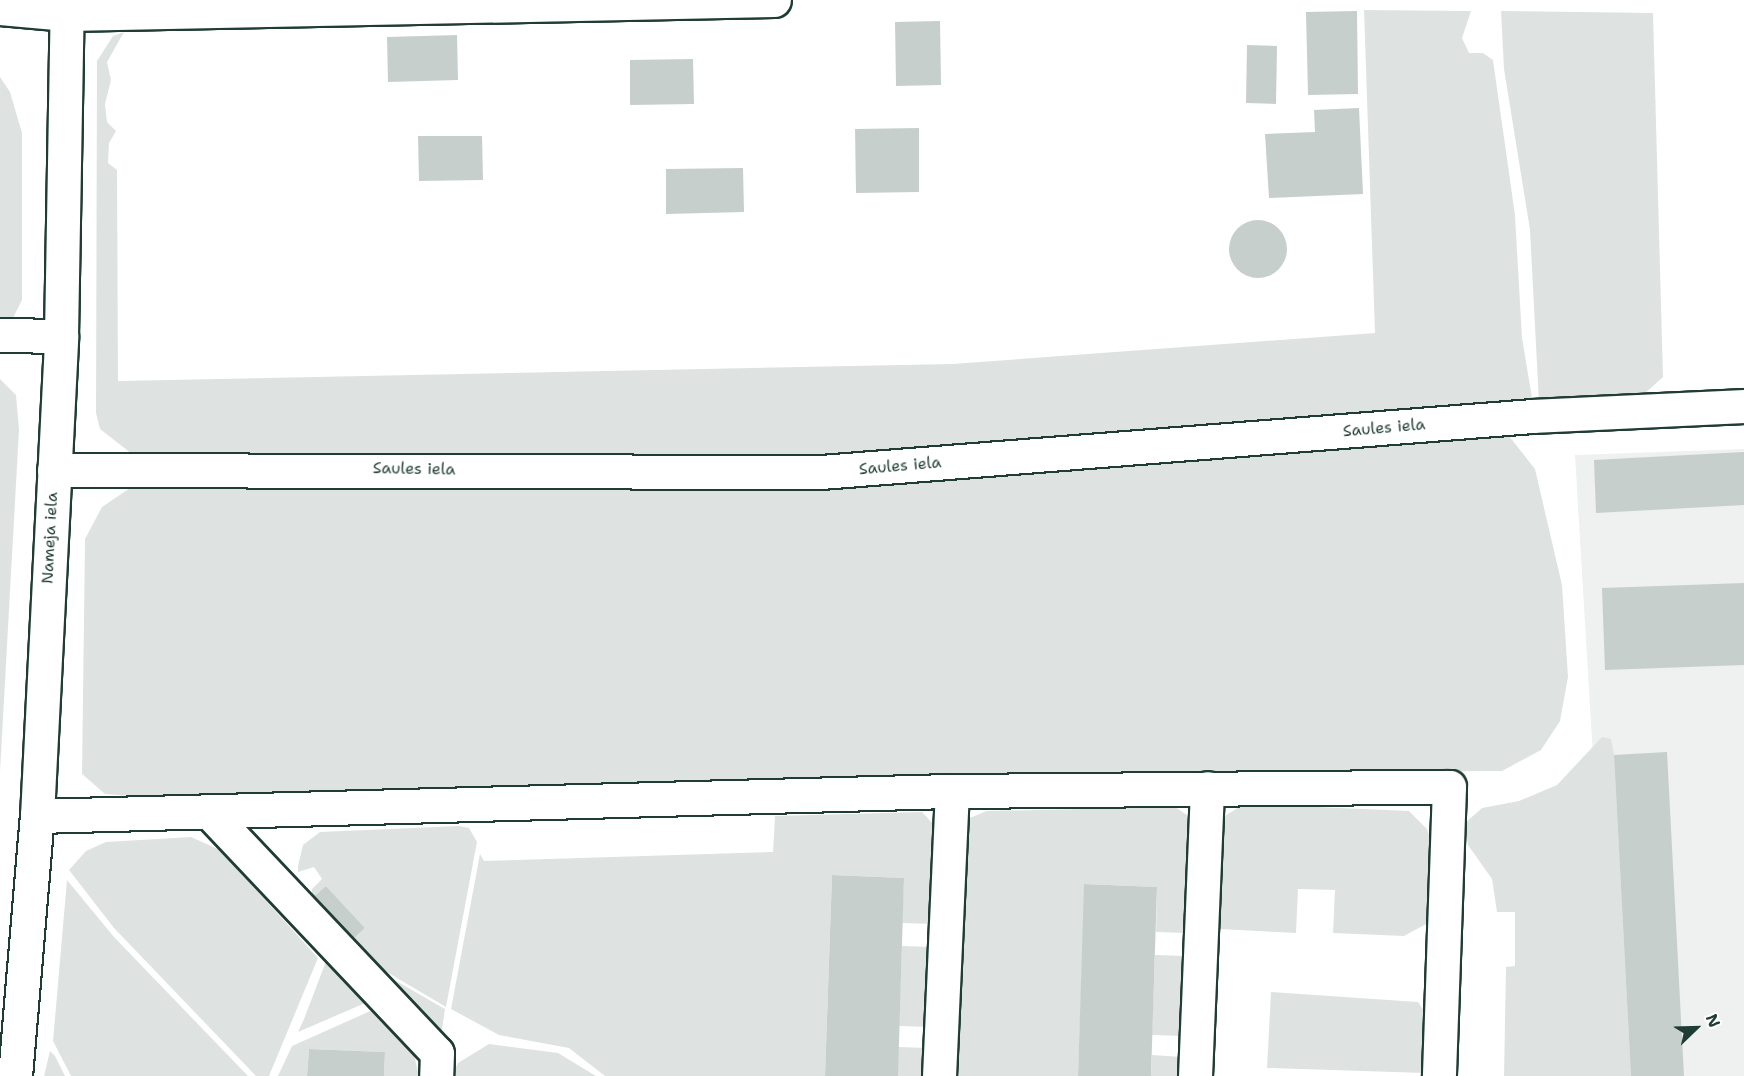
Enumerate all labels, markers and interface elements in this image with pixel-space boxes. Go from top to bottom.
street label: Saules iela [1342,415,1426,441]
street label: Saules iela [858,453,942,479]
street label: Saules iela [373,459,455,479]
street label: Nameja iela [38,492,62,584]
north arrow [1666,998,1726,1058]
text: N [1701,1011,1725,1031]

